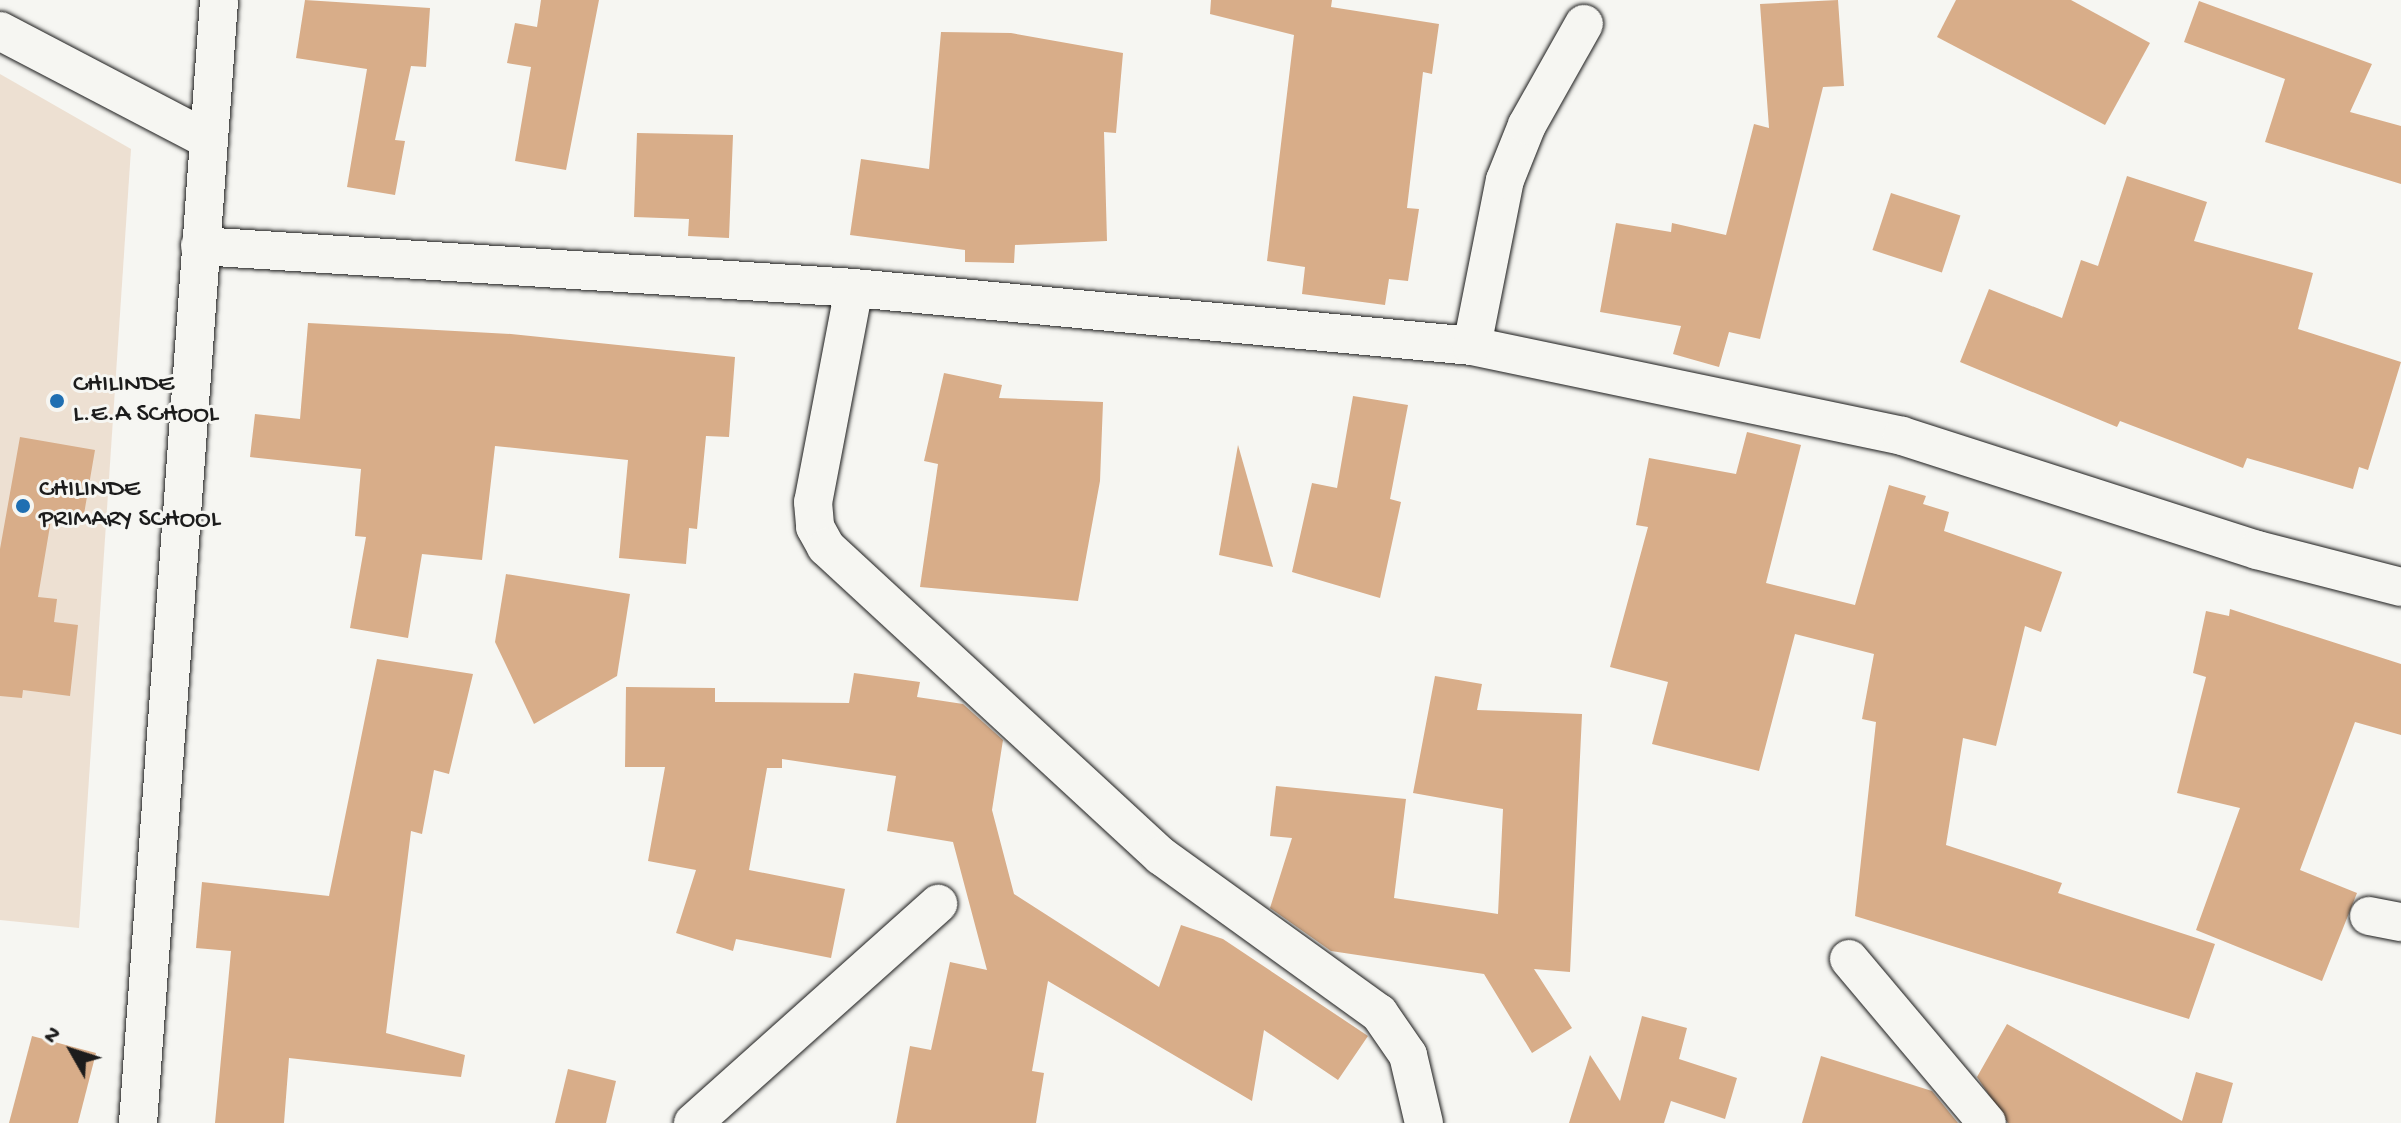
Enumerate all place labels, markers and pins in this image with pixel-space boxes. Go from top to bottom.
place label: CHILINDE L.E.A SCHOOL [73,370,218,432]
marker: CHILINDE L.E.A SCHOOL [48,392,66,410]
place label: CHILINDE PRIMARY SCHOOL [39,475,220,536]
marker: CHILINDE PRIMARY SCHOOL [14,497,32,515]

